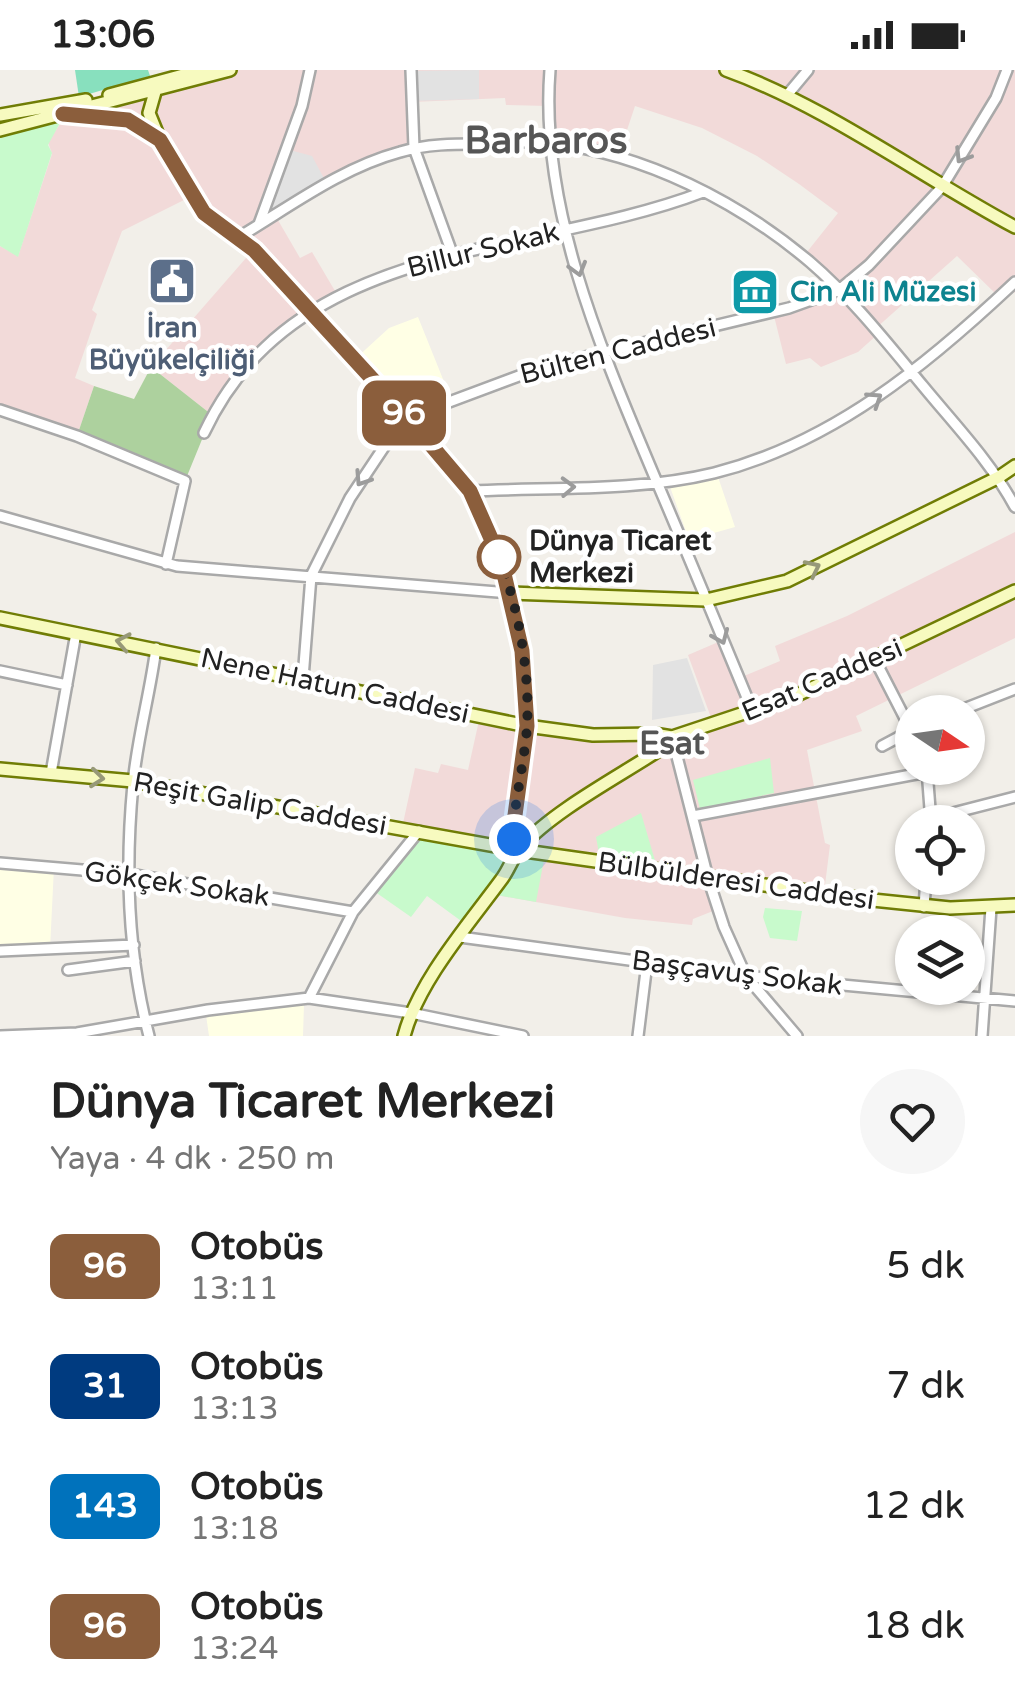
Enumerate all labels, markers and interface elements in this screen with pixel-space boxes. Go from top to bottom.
text: 13:06 [50,12,155,58]
district label: Barbaros [465,118,627,164]
one-way arrow [955,145,974,163]
street label: Billur Sokak [403,215,563,285]
public building icon: İran Büyükelçiliği [146,255,198,307]
one-way arrow [566,260,587,277]
museum icon: Cin Ali Müzesi [729,266,781,318]
place label: Cin Ali Müzesi [790,275,976,309]
street label: Bülten Caddesi [517,310,719,392]
place label: İran Büyükelçiliği [89,311,255,377]
line badge: 96 [359,380,449,446]
text: 96 [382,392,426,434]
one-way arrow [864,392,882,411]
one-way arrow [356,469,375,487]
one-way arrow [560,476,576,497]
place label: Dünya Ticaret Merkezi [529,524,712,590]
marker: Dünya Ticaret Merkezi [478,536,520,578]
one-way arrow [802,561,820,580]
one-way arrow [710,627,730,645]
street label: Esat Caddesi [737,631,907,729]
one-way arrow [115,632,131,653]
street label: Nene Hatun Caddesi [198,641,472,731]
north arrow [895,695,985,785]
map controls [895,695,985,1005]
district label: Esat [639,725,705,763]
street label: Reşit Galip Caddesi [131,765,389,843]
one-way arrow [90,767,106,788]
button: locate [895,805,985,895]
your location [489,814,539,864]
street label: Bülbülderesi Caddesi [595,845,877,917]
street label: Gökçek Sokak [82,854,272,914]
button: layers [895,915,985,1005]
street label: Başçavuş Sokak [630,943,844,1003]
button: heart [860,1069,965,1174]
text: Dünya Ticaret Merkezi [50,1073,555,1131]
text: Yaya · 4 dk · 250 m [50,1140,334,1178]
text: Otobüs [190,1224,324,1270]
text: 5 dk [887,1243,965,1289]
text: 96 [83,1245,127,1287]
text: 13:11 [190,1270,279,1308]
text: Otobüs [190,1344,324,1390]
text: 7 dk [887,1363,965,1409]
text: 31 [83,1365,127,1407]
text: 13:13 [190,1390,279,1428]
text: Otobüs [190,1464,324,1510]
text: 12 dk [863,1483,965,1529]
text: 143 [72,1485,138,1527]
text: 13:18 [190,1510,279,1548]
text: Otobüs [190,1584,324,1630]
text: 18 dk [863,1603,965,1649]
text: 96 [83,1605,127,1647]
text: 13:24 [190,1630,279,1668]

